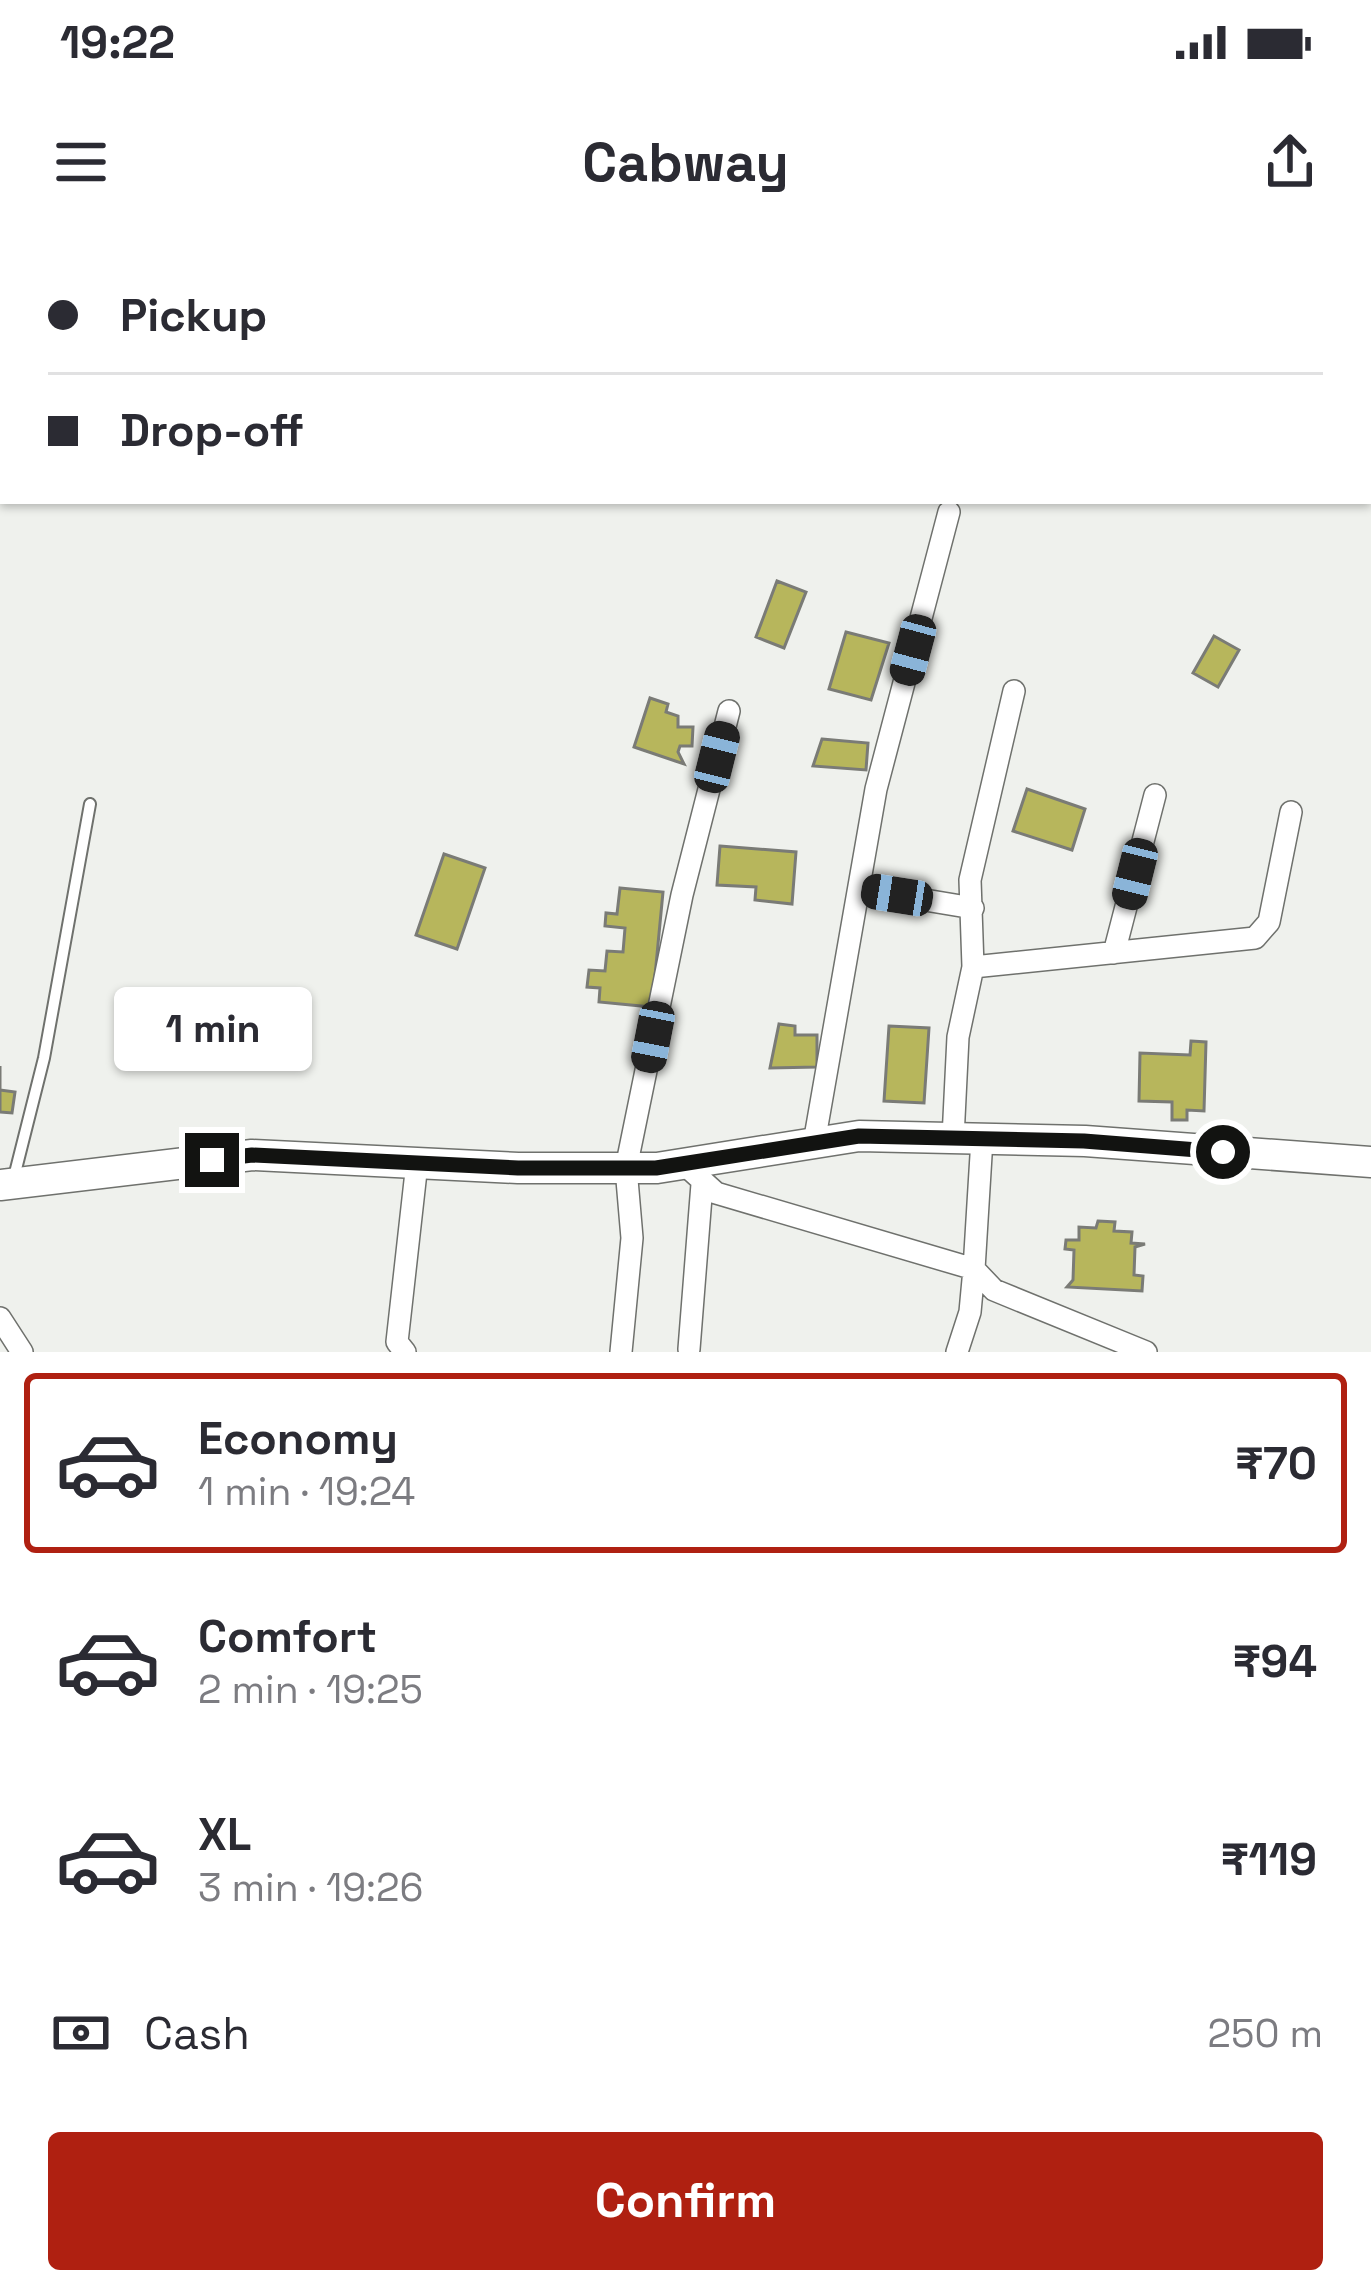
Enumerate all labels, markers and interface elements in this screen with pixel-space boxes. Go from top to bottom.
text: 19:22 [60,14,175,71]
text: Cabway [582,128,789,197]
icon: menu [48,129,114,195]
icon: share [1257,129,1323,195]
text: Pickup [120,287,267,344]
text: Drop-off [120,402,304,459]
car [886,611,940,689]
car [691,718,743,796]
car [1109,835,1161,913]
car [859,872,935,918]
callout: 1 min [113,986,311,1070]
car [628,998,678,1076]
text: 1 min [165,1004,261,1053]
route start [1196,1125,1250,1179]
route end [185,1133,239,1187]
icon: car [54,1409,162,1517]
text: Economy [198,1410,398,1467]
text: ₹70 [1235,1435,1317,1492]
text: 1 min · 19:24 [198,1467,415,1516]
icon: car [54,1607,162,1715]
text: Comfort [198,1608,377,1665]
text: ₹94 [1233,1633,1317,1690]
text: 2 min · 19:25 [198,1665,423,1714]
icon: car [54,1805,162,1913]
text: XL [198,1806,251,1863]
text: ₹119 [1221,1831,1317,1888]
text: 3 min · 19:26 [198,1863,423,1912]
icon: cash [48,2000,114,2066]
text: Cash [144,2005,250,2062]
text: 250 m [1208,2009,1323,2058]
button: Confirm [48,2132,1323,2270]

